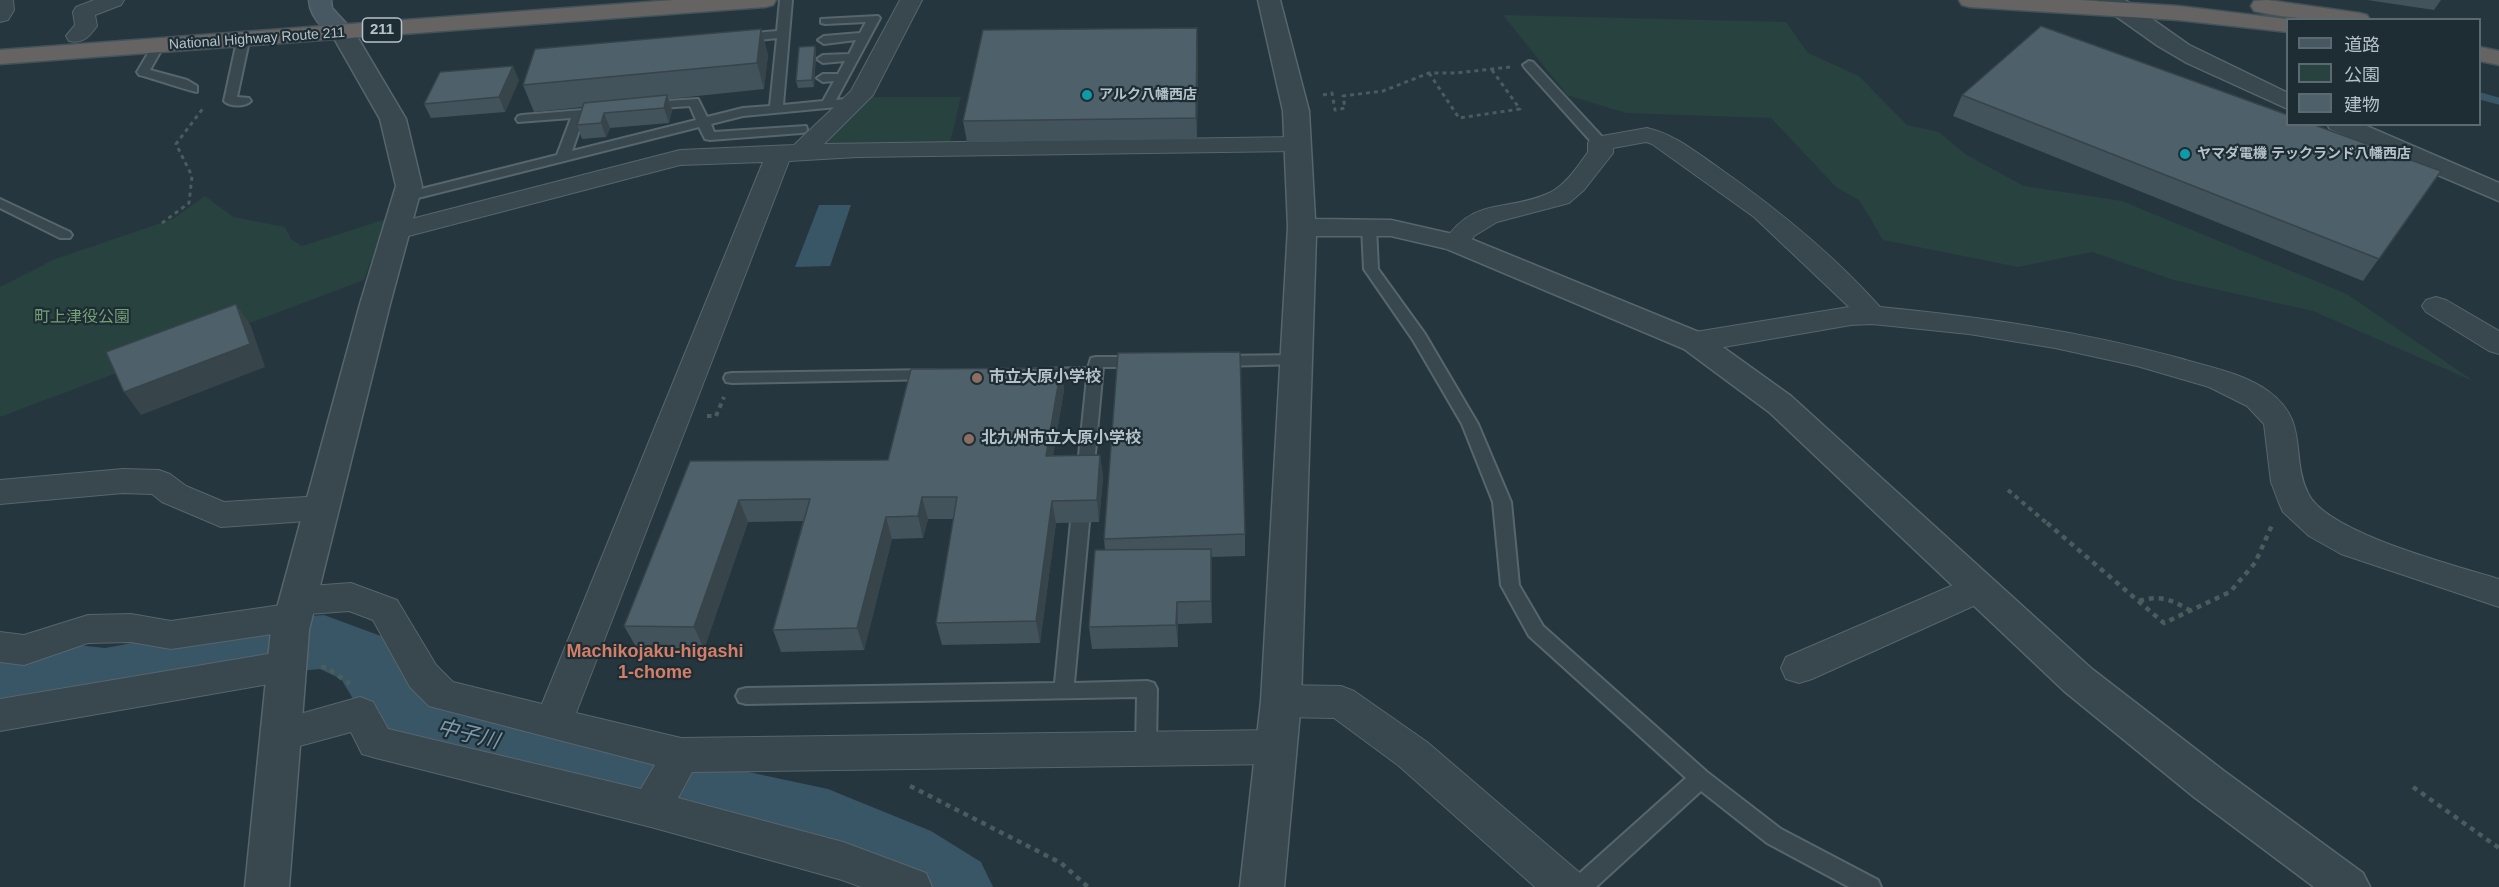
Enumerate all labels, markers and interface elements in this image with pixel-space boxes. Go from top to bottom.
road number: 211 [362,18,401,42]
legend [2286,18,2481,126]
street label: National Highway Route 211 [168,24,346,54]
text: 道路 [2344,35,2380,55]
text: 公園 [2344,65,2380,85]
place label: アルク八幡西店 [1099,87,1197,103]
marker: アルク八幡西店 [1080,88,1094,102]
text: 建物 [2344,95,2380,115]
place label: ヤマダ電機 テックランド八幡西店 [2197,146,2411,162]
marker: ヤマダ電機 テックランド八幡西店 [2178,147,2192,161]
park label: 町上津役公園 [34,308,130,328]
place label: 市立大原小学校 [989,368,1101,388]
marker: 市立大原小学校 [970,371,984,385]
place label: 北九州市立大原小学校 [981,429,1141,449]
marker: 北九州市立大原小学校 [962,432,976,446]
district label: Machikojaku-higashi 1-chome [566,641,744,684]
water label: 中子川 [434,715,502,755]

